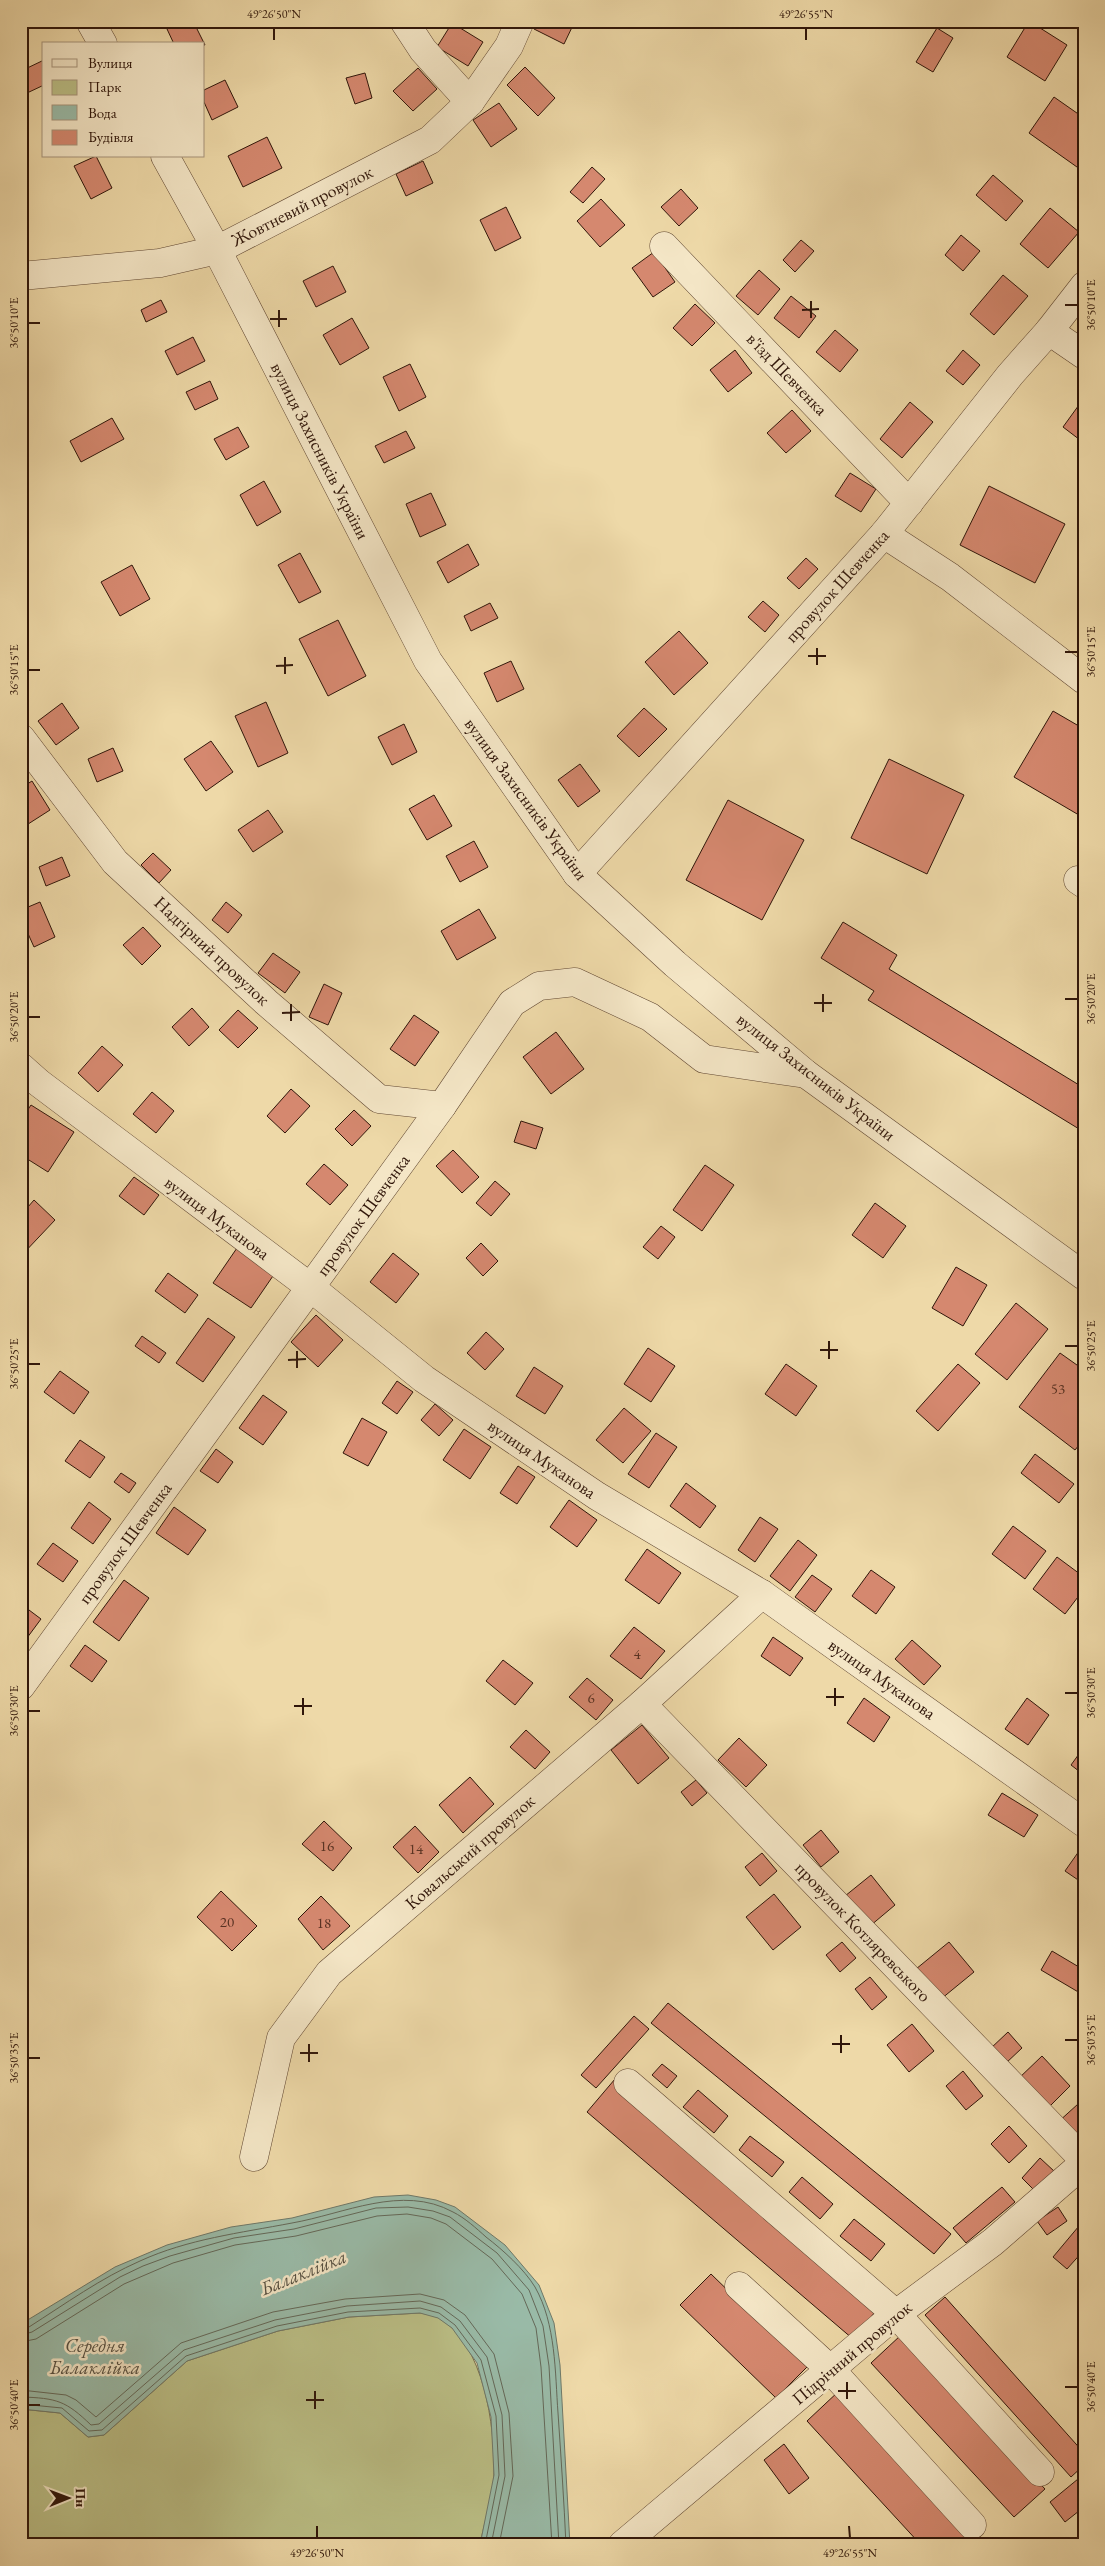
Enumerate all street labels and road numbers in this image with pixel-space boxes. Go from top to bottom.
street label: Жовтневий провулок [226,160,377,252]
street label: в'їзд Шевченка [742,327,833,421]
street label: вулиця Захисників України [266,358,375,544]
street label: провулок Шевченка [780,524,894,647]
street label: вулиця Захисників України [460,713,593,885]
street label: Надгірний провулок [150,891,275,1011]
street label: вулиця Захисників України [732,1007,901,1146]
street label: провулок Шевченка [311,1149,415,1280]
street label: вулиця Муканова [160,1171,275,1265]
street label: вулиця Муканова [484,1414,602,1504]
street label: провулок Шевченка [73,1477,177,1608]
street label: вулиця Муканова [824,1633,941,1725]
street label: Ковальський провулок [400,1789,540,1914]
street label: провулок Котляревського [790,1857,936,2007]
street label: Підрічний провулок [787,2295,917,2410]

